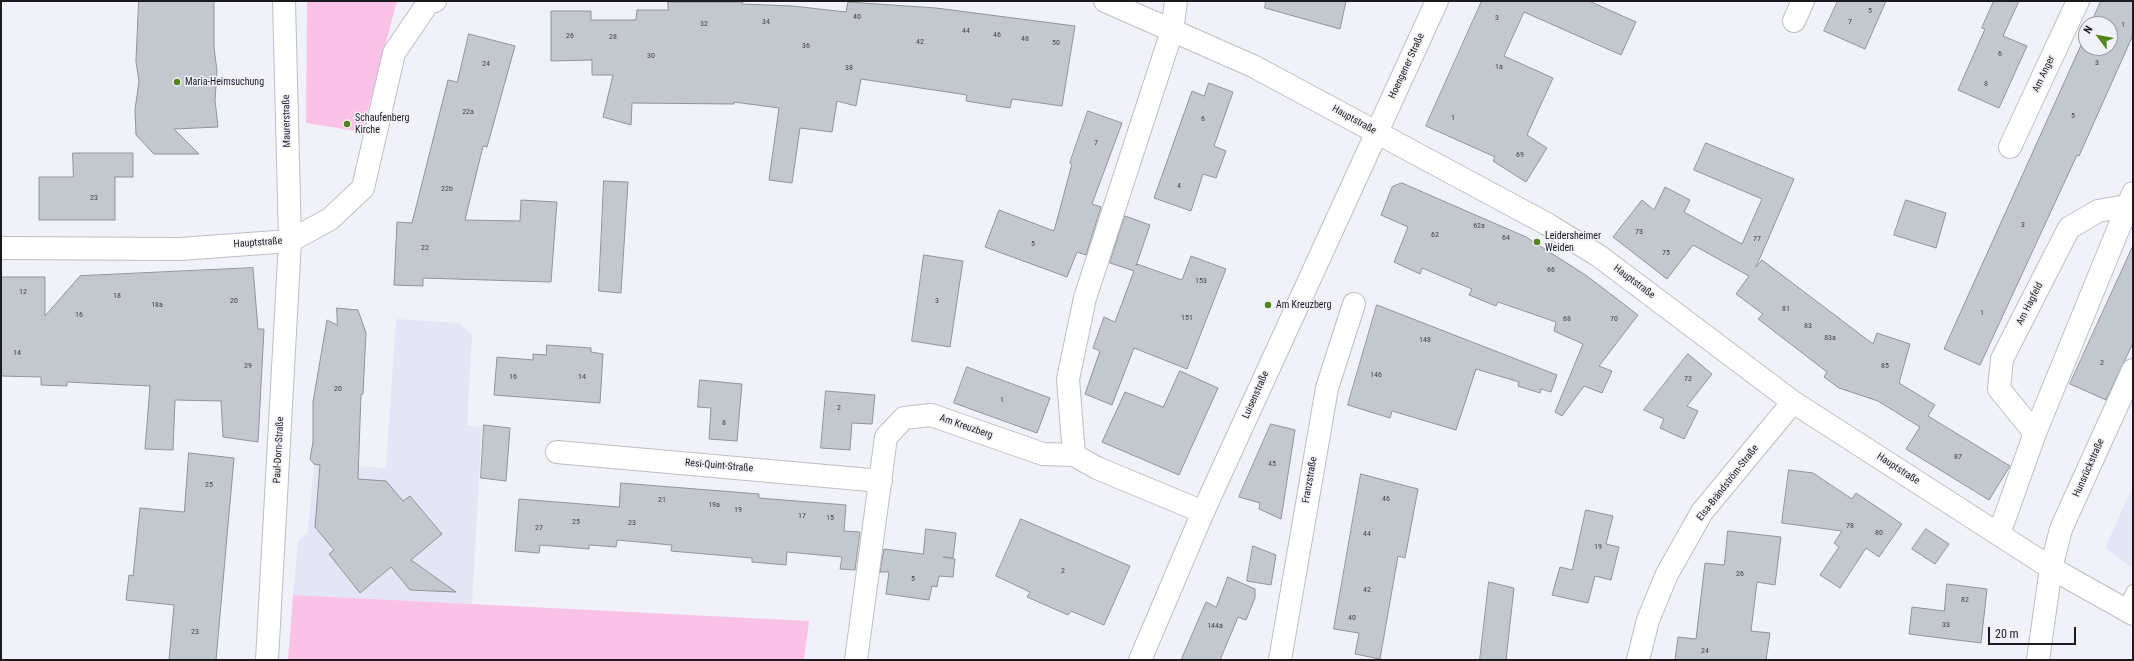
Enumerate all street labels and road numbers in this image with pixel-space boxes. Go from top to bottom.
street label: Hoengener Straße [1387,31,1427,101]
street label: Am Anger [2030,54,2058,94]
street label: Maurerstraße [281,94,293,148]
street label: Hauptstraße [1330,103,1378,137]
street label: Hauptstraße [233,235,283,251]
street label: Hauptstraße [1611,263,1657,301]
street label: Am Hagfeld [2014,281,2046,327]
street label: Luisenstraße [1240,369,1272,421]
street label: Am Kreuzberg [938,412,994,442]
street label: Paul-Dorn-Straße [271,416,287,484]
street label: Hunsrückstraße [2071,437,2107,499]
street label: Elsa-Brändström-Straße [1695,443,1761,523]
street label: Hauptstraße [1874,451,1922,487]
street label: Franzstraße [1300,456,1320,504]
street label: Resi-Quint-Straße [684,457,754,475]

